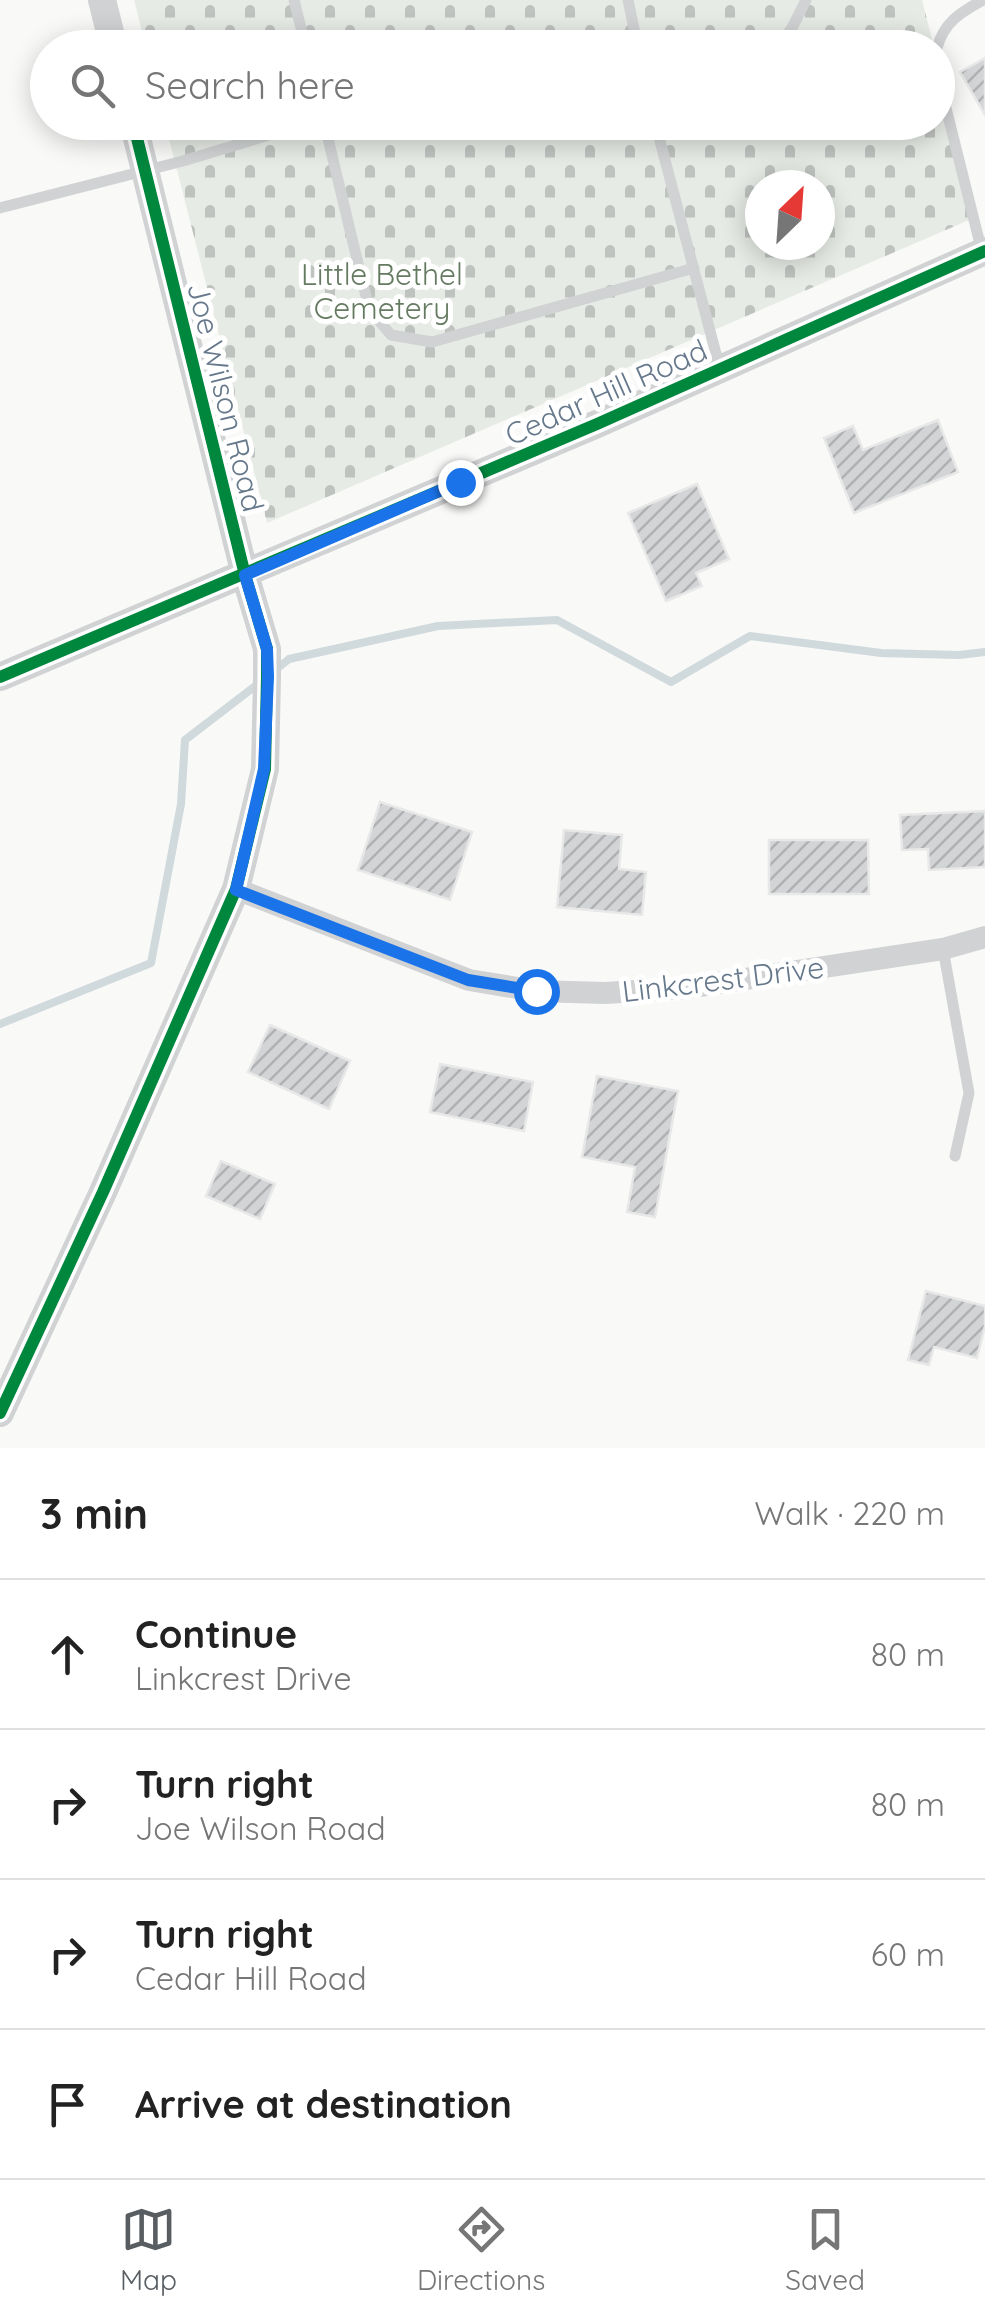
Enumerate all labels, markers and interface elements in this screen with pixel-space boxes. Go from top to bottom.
search box [30,30,955,140]
icon: search [65,58,120,113]
text: Search here [145,61,355,109]
north arrow [745,170,835,260]
park label: Little Bethel Cemetery [301,255,463,327]
street label: Joe Wilson Road [179,278,273,516]
street label: Cedar Hill Road [499,330,713,454]
route end [438,460,484,506]
street label: Linkcrest Drive [620,948,826,1010]
route start [514,969,560,1015]
text: 3 min [40,1487,148,1540]
text: Walk · 220 m [754,1493,945,1533]
text: Continue [135,1610,297,1658]
icon: ahead [40,1627,95,1682]
text: 80 m [871,1634,945,1674]
text: Linkcrest Drive [135,1658,352,1698]
text: Turn right [135,1760,314,1808]
icon: right [40,1777,95,1832]
text: 80 m [871,1784,945,1824]
text: Joe Wilson Road [135,1808,386,1848]
text: Turn right [135,1910,314,1958]
icon: right [40,1927,95,1982]
text: 60 m [871,1934,945,1974]
text: Cedar Hill Road [135,1958,367,1998]
icon: arrive [40,2077,95,2132]
text: Arrive at destination [135,2080,512,2128]
tab: Map [120,2202,177,2297]
tab: Directions [417,2202,545,2297]
tab: Saved [785,2202,865,2297]

